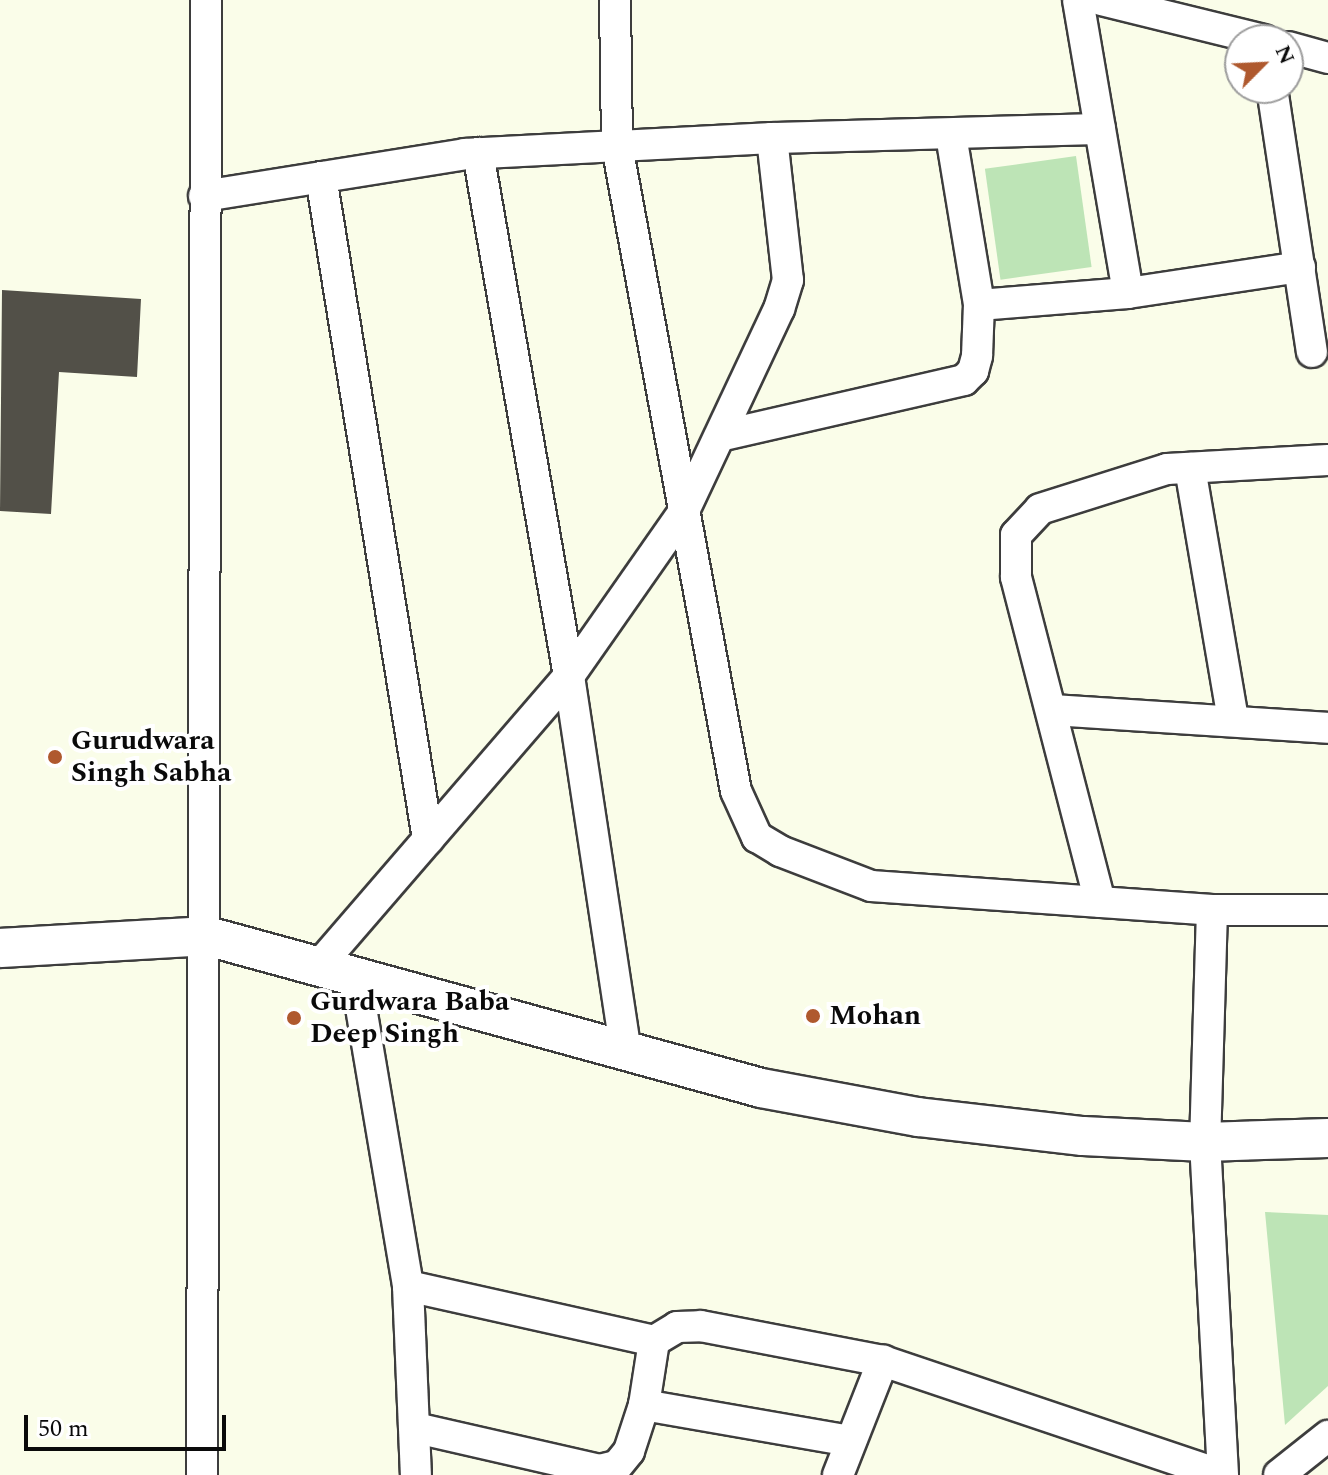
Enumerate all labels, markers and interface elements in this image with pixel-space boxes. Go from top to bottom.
north arrow [1224,24,1304,104]
text: N [1266,40,1303,70]
place label: Gurudwara Singh Sabha [71,724,231,790]
marker: Gurudwara Singh Sabha [46,748,64,766]
place label: Gurdwara Baba Deep Singh [310,985,509,1051]
place label: Mohan [829,999,921,1033]
marker: Mohan [804,1007,822,1025]
marker: Gurdwara Baba Deep Singh [285,1009,303,1027]
scale bar [28,1399,230,1449]
text: 50 m [38,1411,89,1447]

